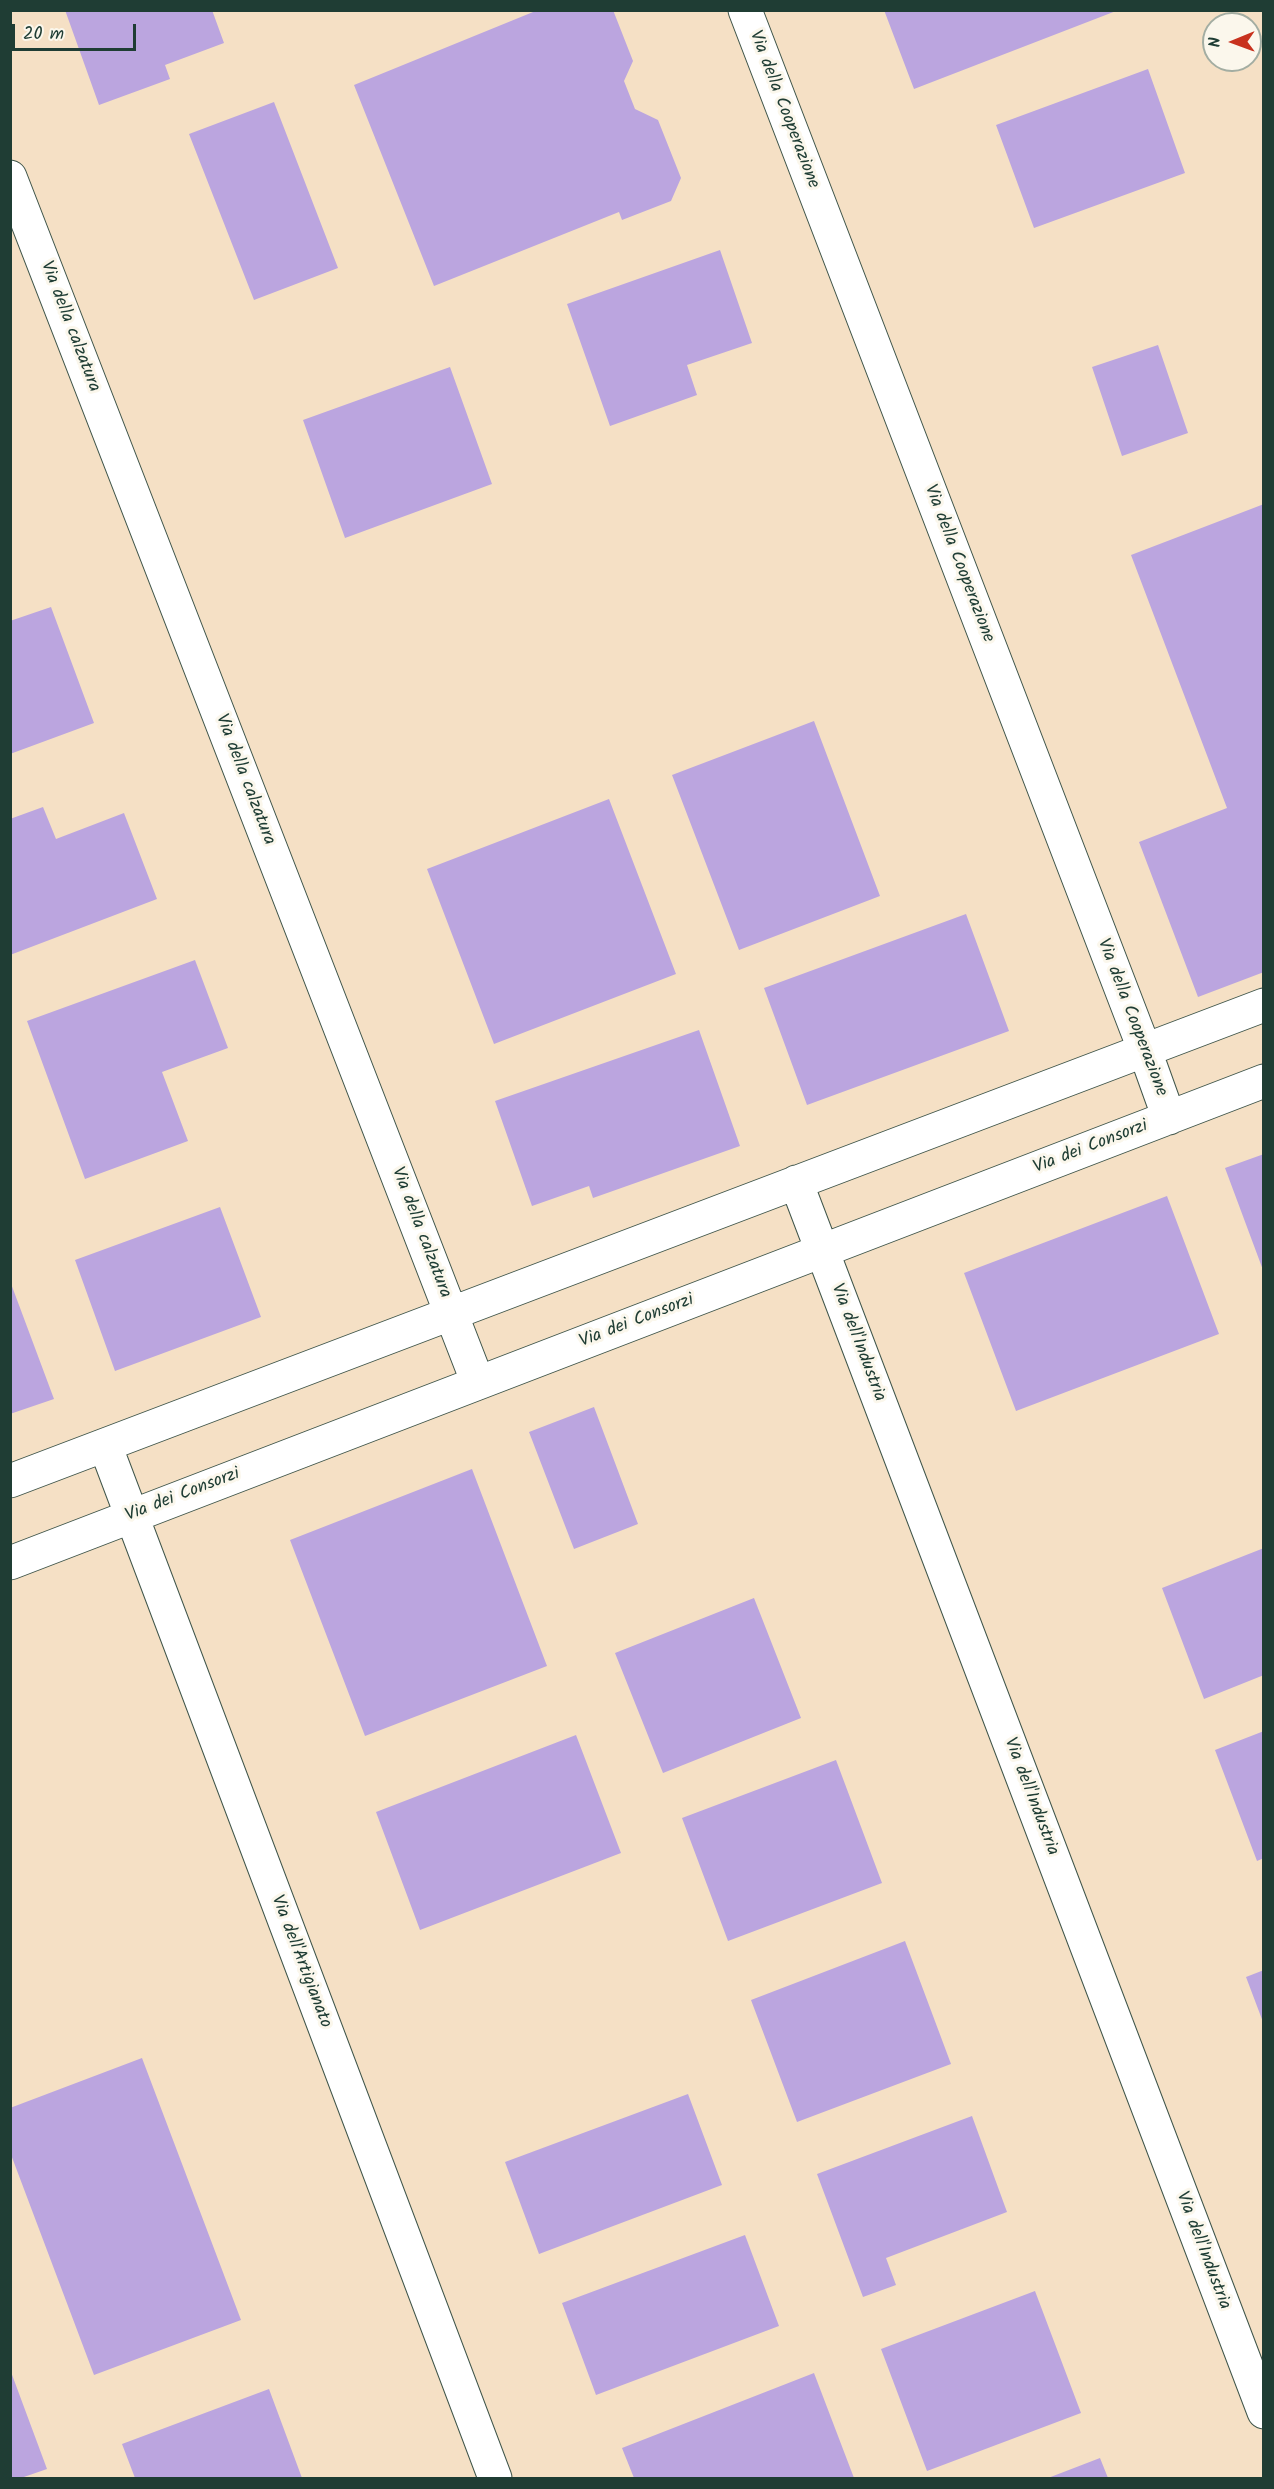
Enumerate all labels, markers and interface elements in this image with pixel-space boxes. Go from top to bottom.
scale bar [15,12,140,50]
north arrow [1202,12,1262,72]
text: 20 m [23,20,64,49]
street label: Via della Cooperazione [743,28,823,192]
text: N [1203,37,1228,48]
street label: Via della calzatura [34,259,104,395]
street label: Via della Cooperazione [918,482,998,646]
street label: Via della calzatura [209,712,279,848]
street label: Via della Cooperazione [1091,936,1171,1100]
street label: Via dei Consorzi [1031,1116,1151,1180]
street label: Via della calzatura [385,1165,455,1301]
street label: Via dell'Industria [825,1281,889,1405]
street label: Via dei Consorzi [577,1290,697,1354]
street label: Via dei Consorzi [123,1464,243,1528]
street label: Via dell'Industria [998,1735,1062,1859]
street label: Via dell'Artigianato [265,1892,335,2032]
street label: Via dell'Industria [1170,2189,1234,2313]

